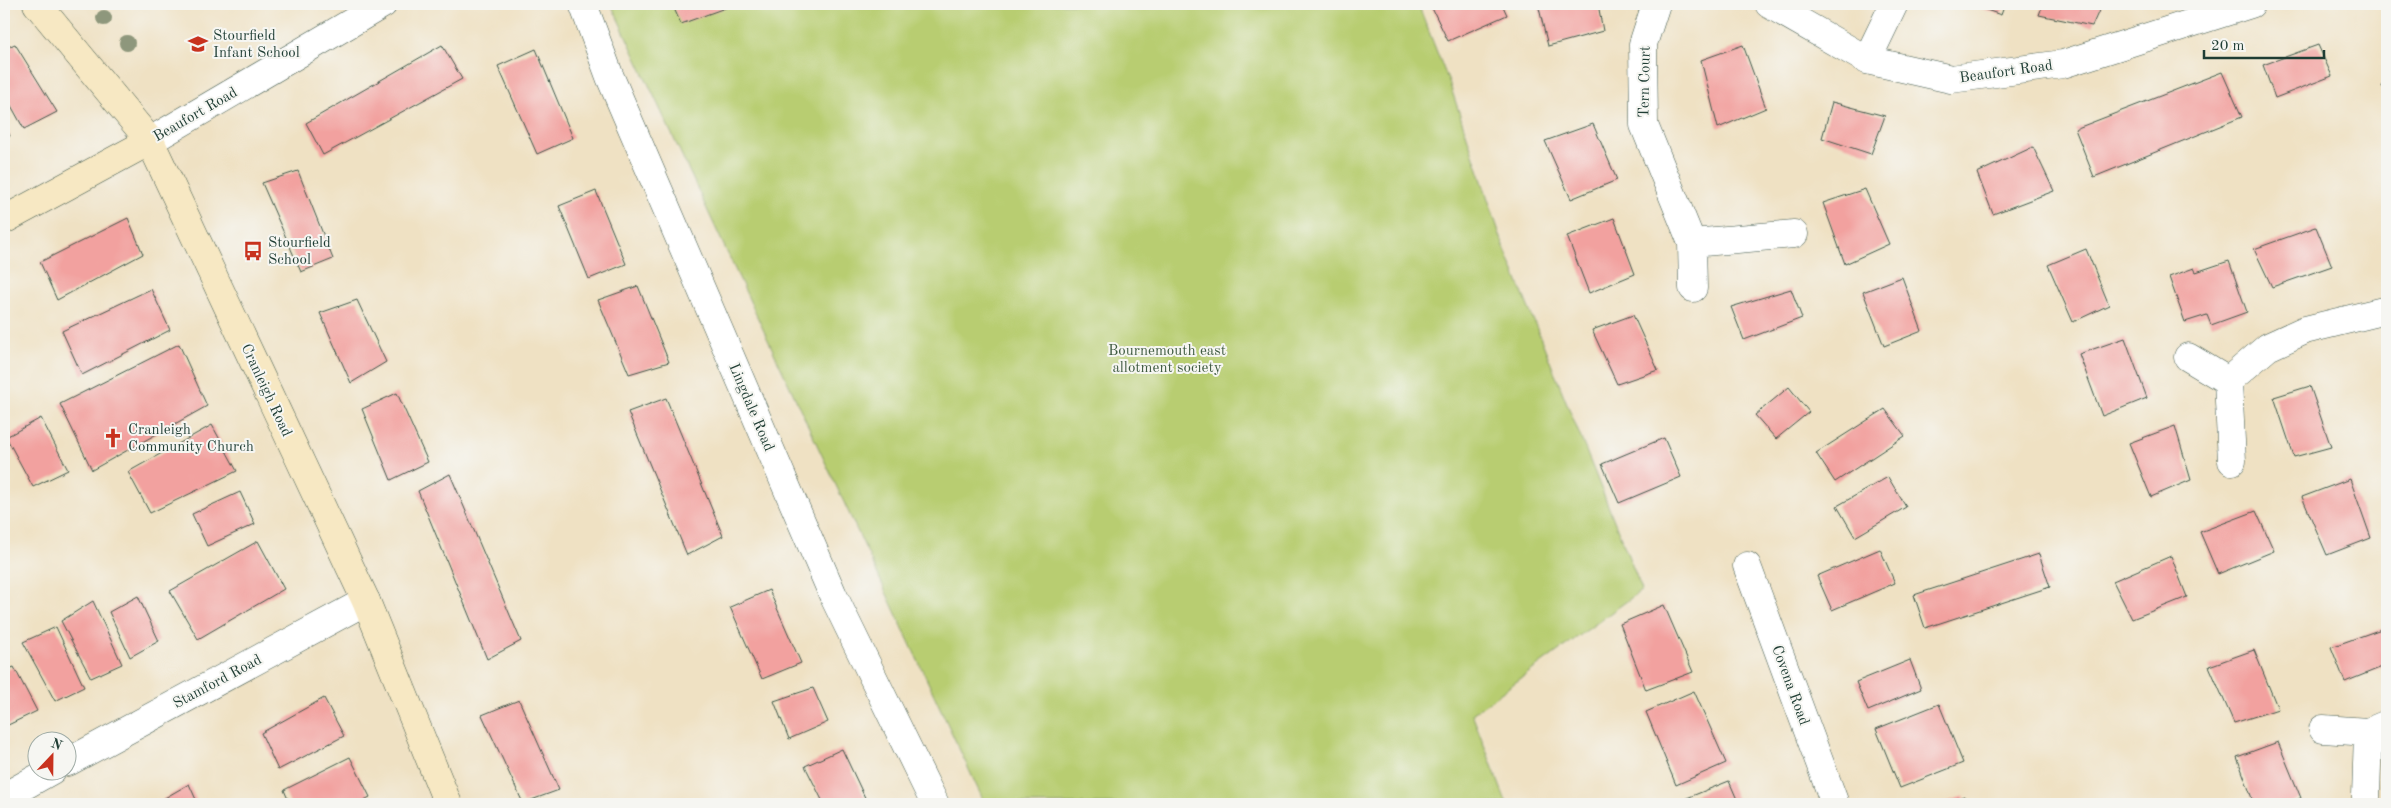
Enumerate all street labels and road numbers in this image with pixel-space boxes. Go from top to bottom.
street label: Tern Court [1637,46,1654,118]
street label: Beaufort Road [1959,58,2054,86]
street label: Beaufort Road [151,85,240,145]
street label: Cranleigh Road [238,342,294,440]
street label: Lingdale Road [725,361,776,454]
street label: Covena Road [1768,643,1811,728]
street label: Stamford Road [171,653,265,712]

